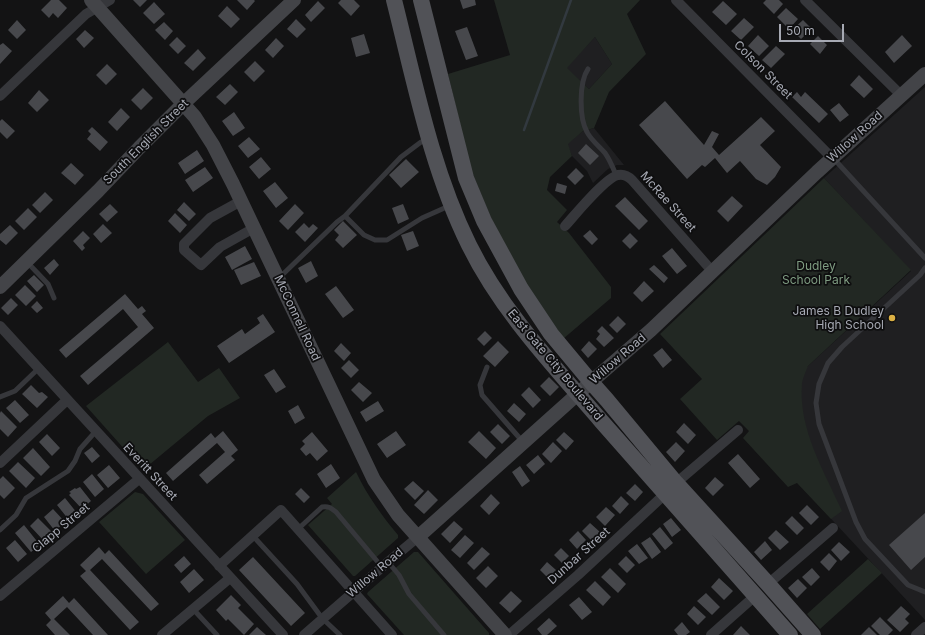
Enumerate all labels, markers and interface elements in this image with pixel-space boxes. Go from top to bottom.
scale bar [781,16,846,42]
text: 50 m [786,23,815,38]
street label: Colson Street [731,38,795,102]
street label: South English Street [100,96,192,188]
street label: Willow Road [824,108,886,166]
street label: McRae Street [637,169,699,235]
park label: Dudley School Park [782,259,850,287]
street label: McConnell Road [271,273,323,363]
place label: James B Dudley High School [792,304,884,332]
street label: East Gate City Boulevard [504,307,606,423]
marker: James B Dudley High School [887,313,897,323]
street label: Willow Road [587,331,649,387]
street label: Everitt Street [120,440,180,504]
street label: Clapp Street [29,500,93,556]
street label: Dunbar Street [545,524,613,588]
street label: Willow Road [344,545,406,601]

